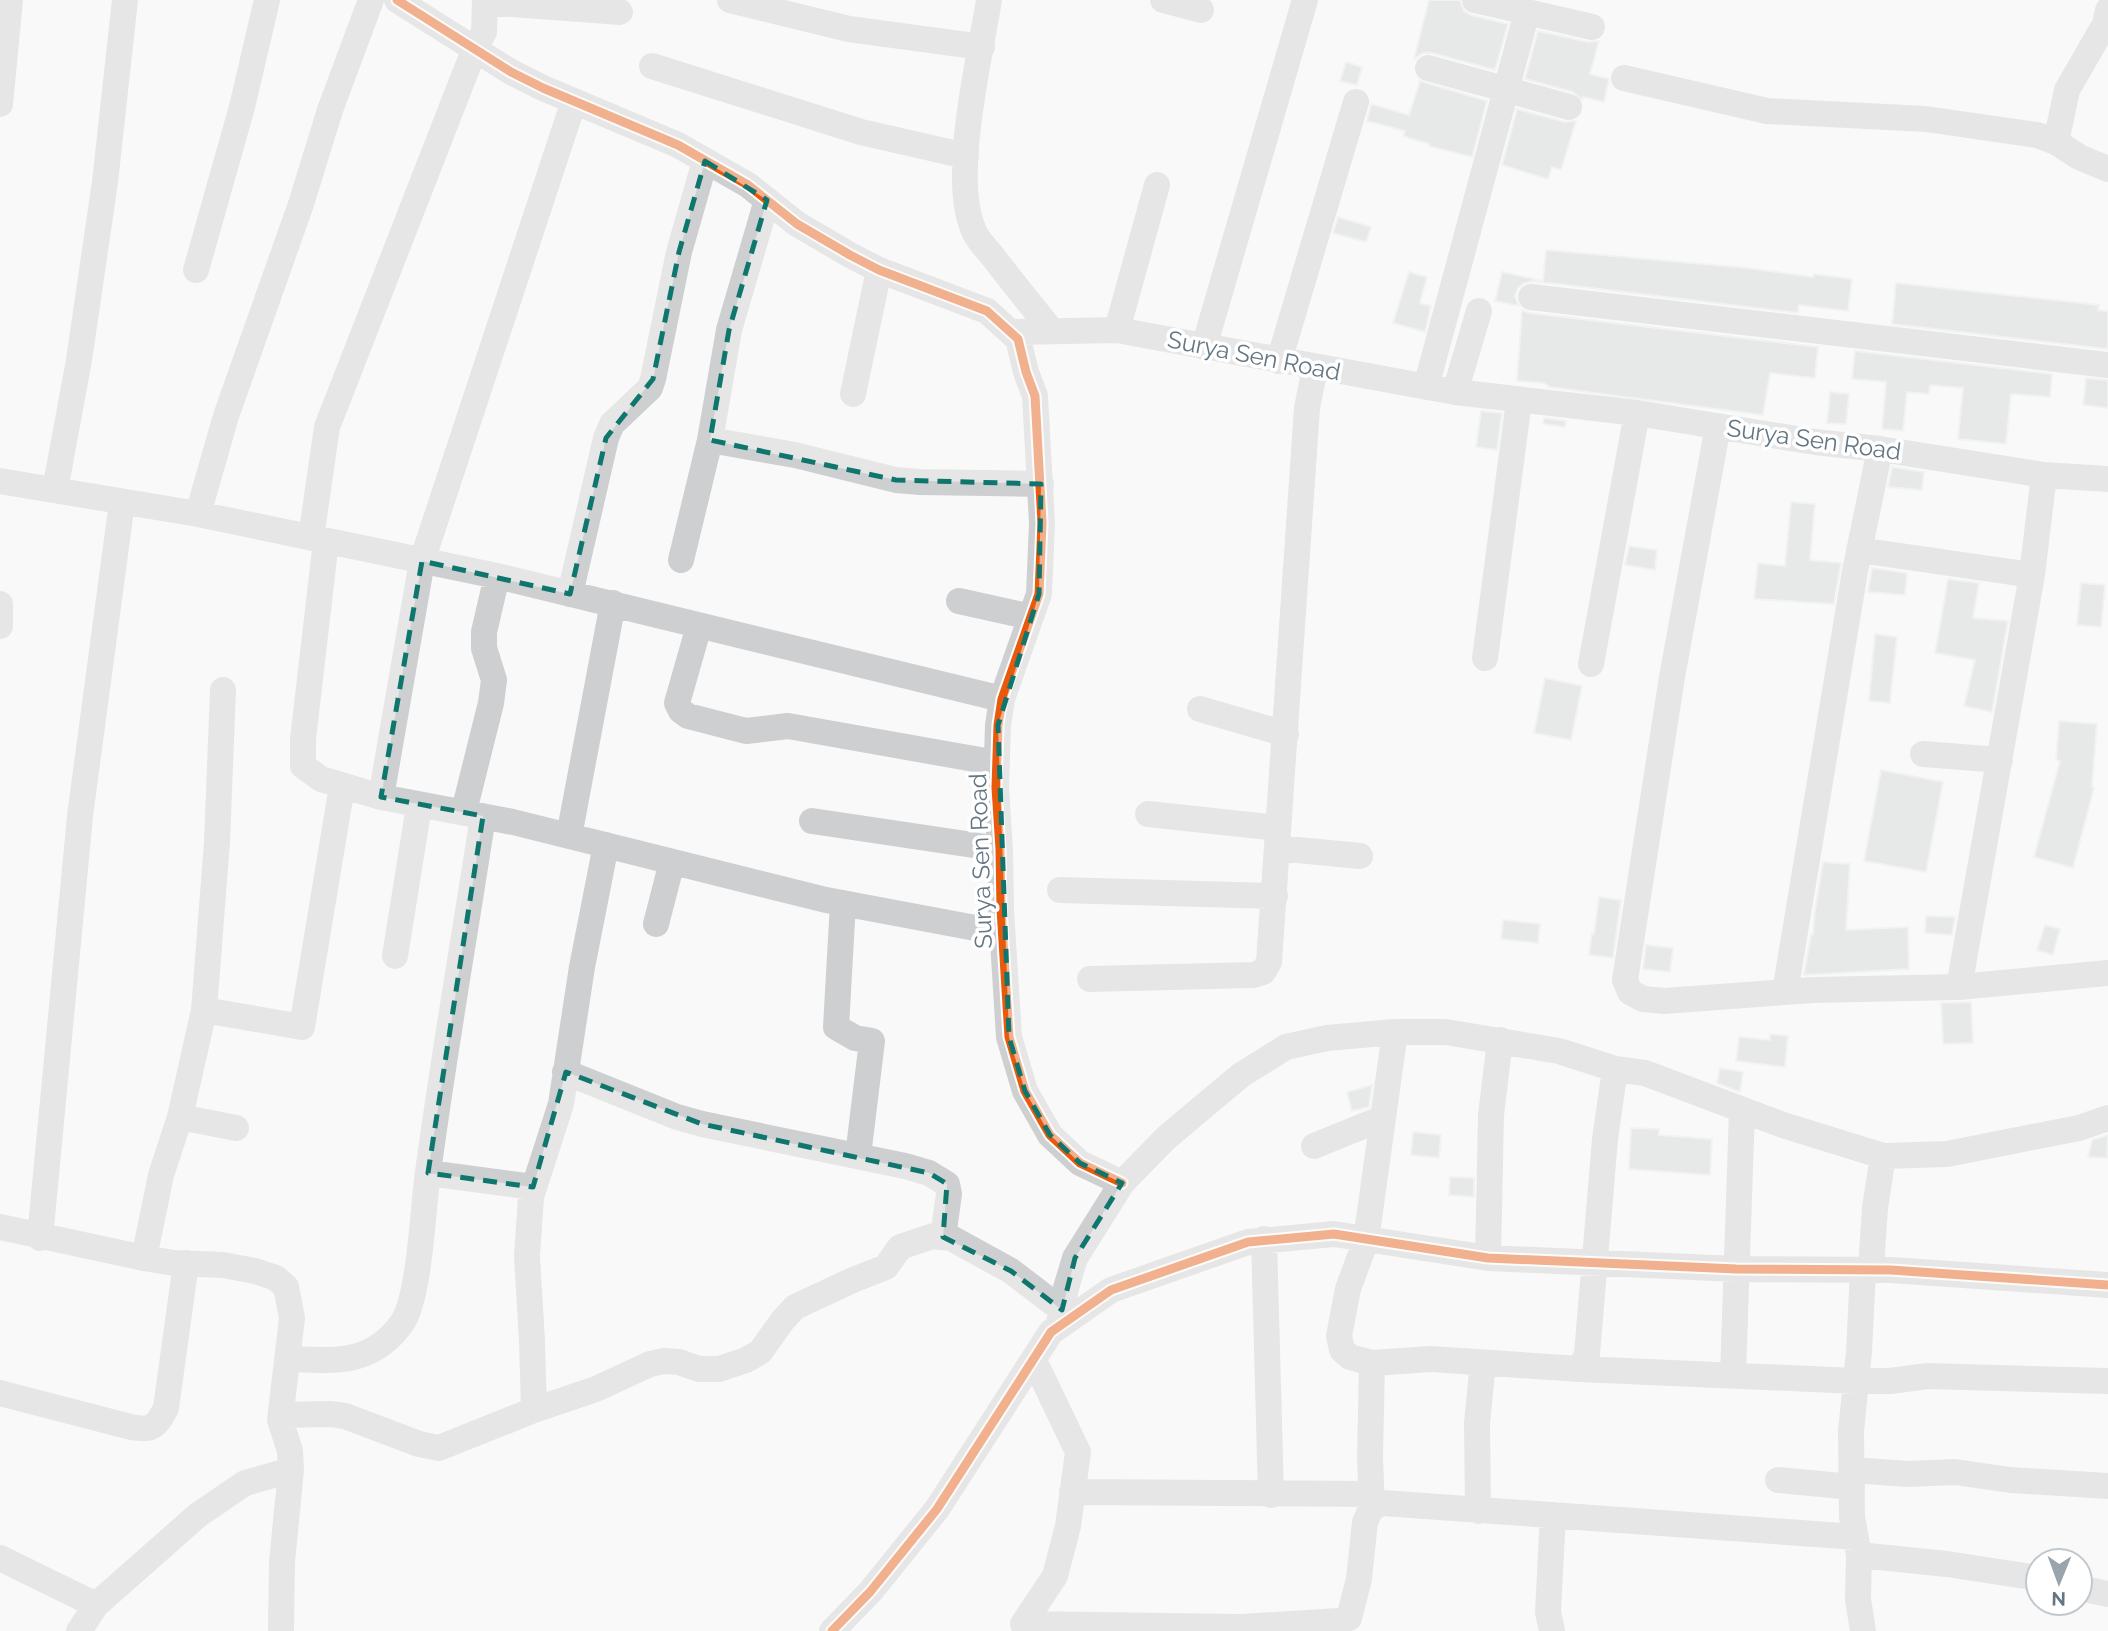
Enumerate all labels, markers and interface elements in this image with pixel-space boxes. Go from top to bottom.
street label: Surya Sen Road [1165,325,1343,386]
street label: Surya Sen Road [1725,413,1903,466]
street label: Surya Sen Road [963,773,998,949]
north arrow [2024,1547,2094,1617]
text: N [2051,1588,2066,1610]

